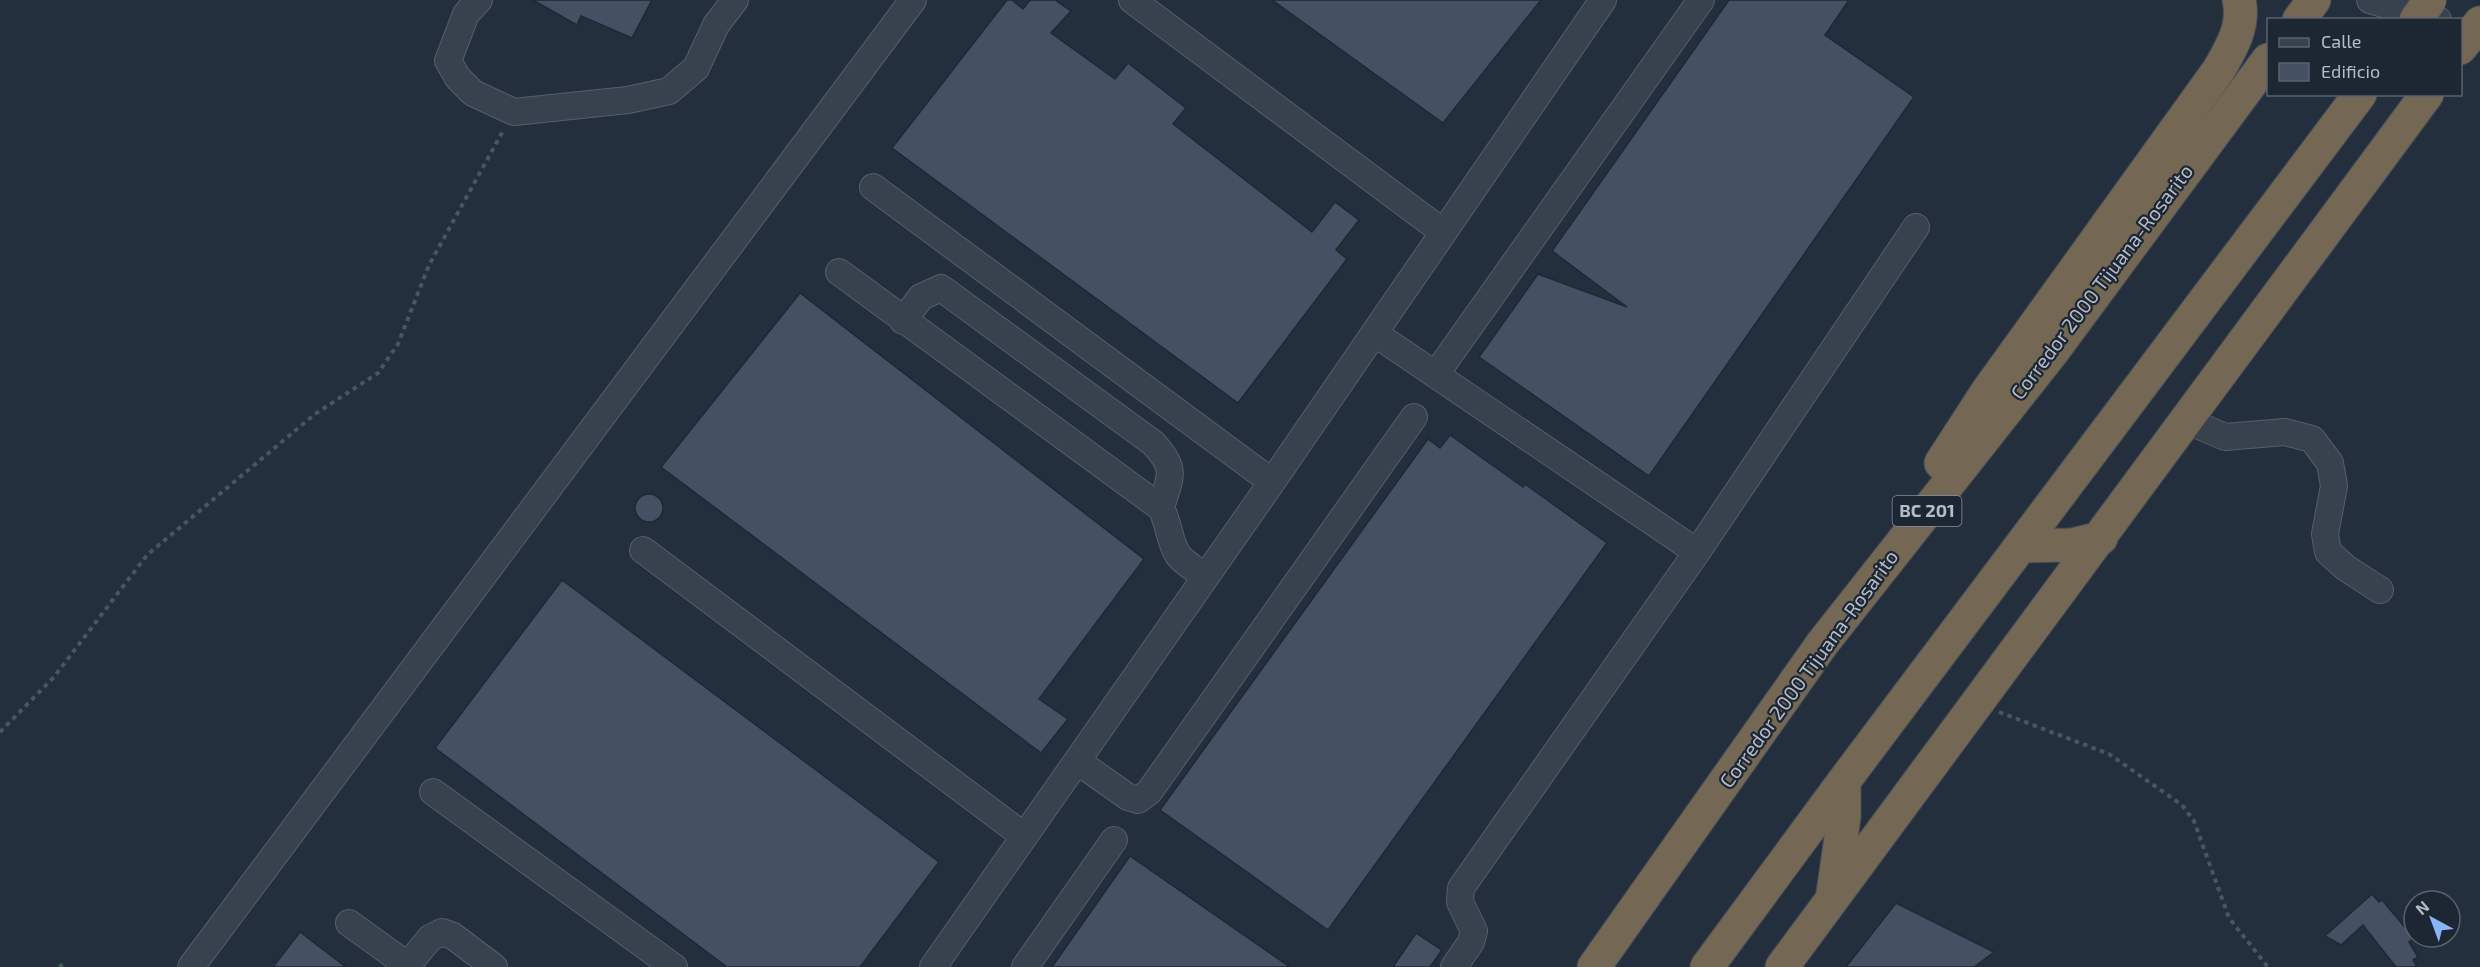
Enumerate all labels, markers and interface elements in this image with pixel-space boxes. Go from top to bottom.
legend [2267,18,2462,96]
text: Calle [2321,30,2362,52]
text: Edificio [2321,60,2380,82]
street label: Corredor 2000 Tijuana-Rosarito [2005,159,2197,404]
road number: BC 201 [1892,496,1962,526]
street label: Corredor 2000 Tijuana-Rosarito [1714,545,1902,792]
north arrow [2402,889,2462,949]
text: N [2411,896,2432,918]

